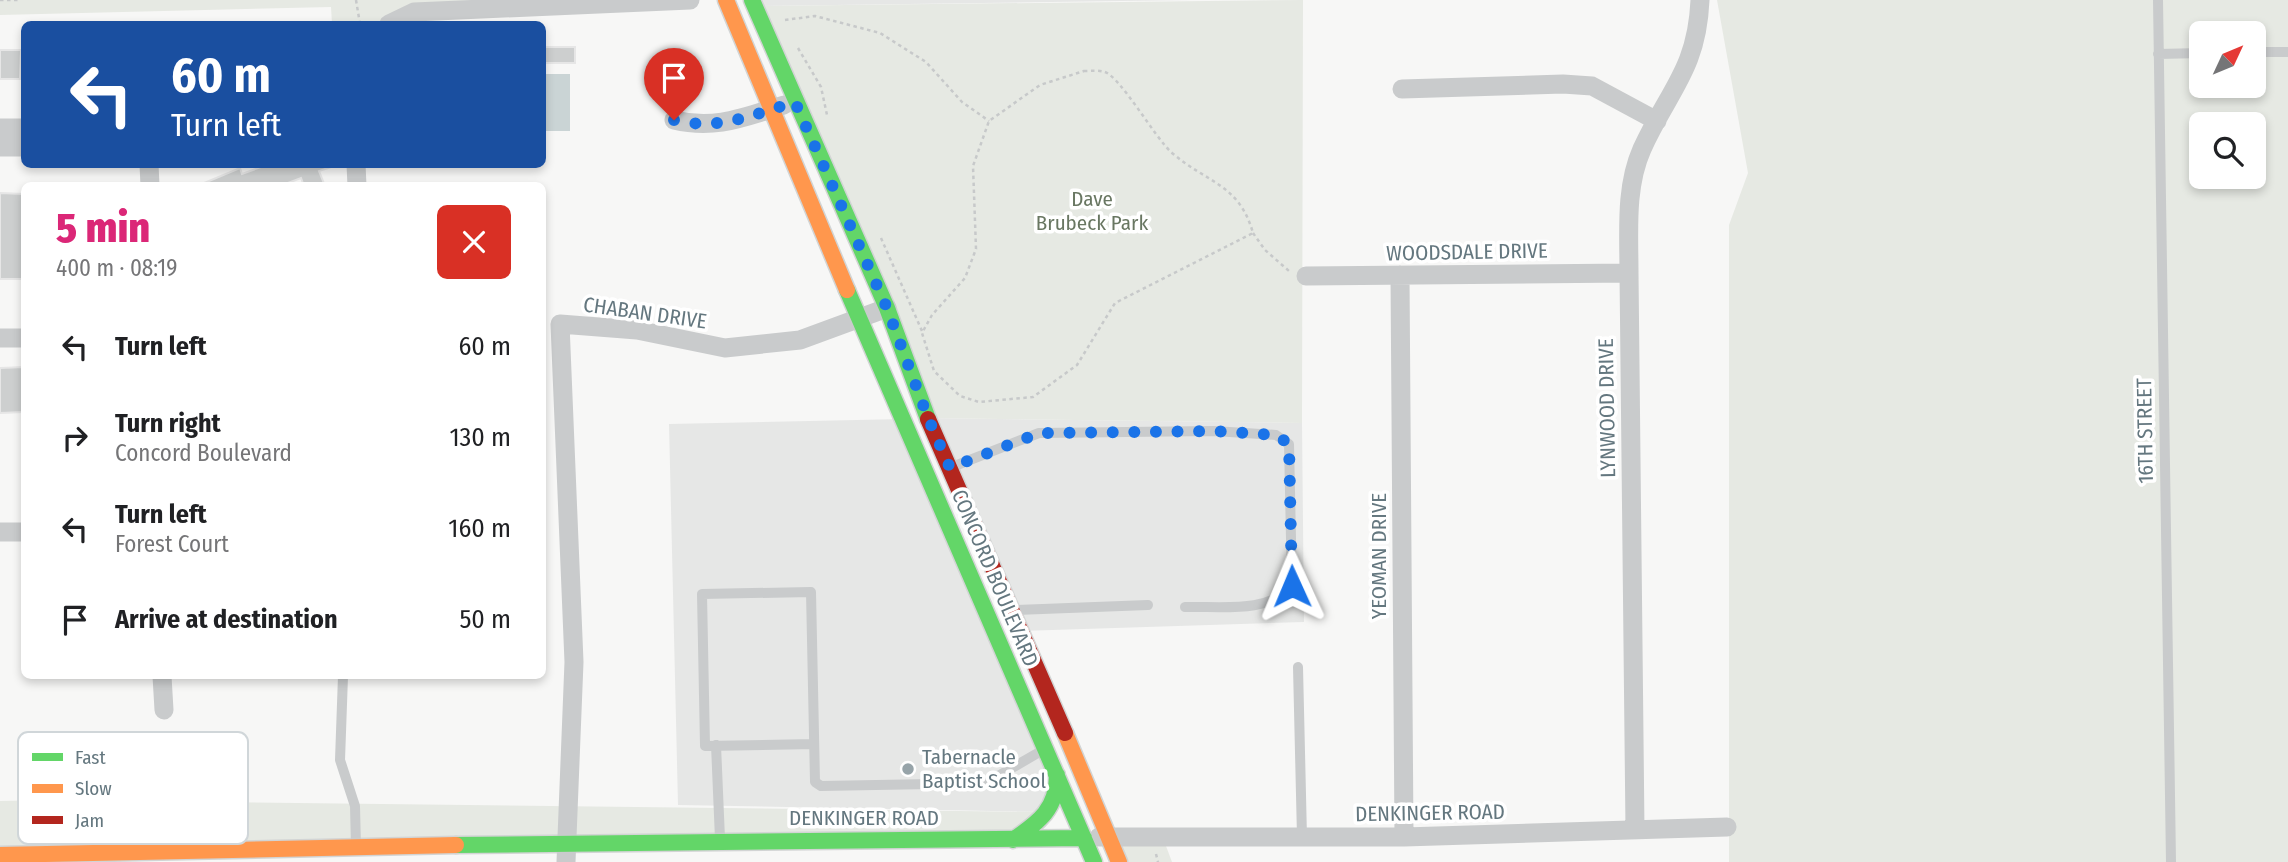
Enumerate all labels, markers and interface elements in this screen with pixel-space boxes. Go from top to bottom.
north arrow [2189,21,2266,98]
map controls [2189,21,2266,189]
text: 60 m [171,46,271,105]
pin [644,48,704,120]
icon: left [56,49,147,140]
icon: arrive [655,59,693,97]
text: Turn left [171,106,281,144]
button: search [2189,112,2266,189]
park label: Dave Brubeck Park [1036,186,1148,236]
text: 5 min [56,203,150,253]
button: close [437,205,511,279]
street label: WOODSDALE DRIVE [1386,238,1548,266]
text: 400 m · 08:19 [56,254,177,282]
street label: CHABAN DRIVE [582,291,708,335]
icon: left [56,328,94,366]
text: Turn left [115,331,207,362]
text: 60 m [458,331,511,362]
street label: LYNWOOD DRIVE [1593,338,1621,478]
street label: 16TH STREET [2131,378,2159,484]
text: Turn right [115,408,221,439]
icon: right [56,419,94,457]
text: 130 m [449,422,511,453]
text: Concord Boulevard [115,439,292,467]
street label: CONCORD BOULEVARD [946,486,1044,670]
street label: YEOMAN DRIVE [1366,493,1392,619]
text: Turn left [115,499,207,530]
icon: left [56,510,94,548]
text: 160 m [448,513,511,544]
text: Forest Court [115,530,229,558]
position arrow [1255,549,1329,623]
icon: arrive [56,601,94,639]
text: Arrive at destination [115,604,338,635]
text: 50 m [459,604,511,635]
legend [18,732,248,844]
place label: Tabernacle Baptist School [922,744,1046,794]
text: Fast [75,746,106,769]
marker: Tabernacle Baptist School [900,761,916,777]
text: Slow [75,777,112,800]
street label: DENKINGER ROAD [1355,799,1505,827]
street label: DENKINGER ROAD [789,805,939,831]
text: Jam [75,809,104,832]

